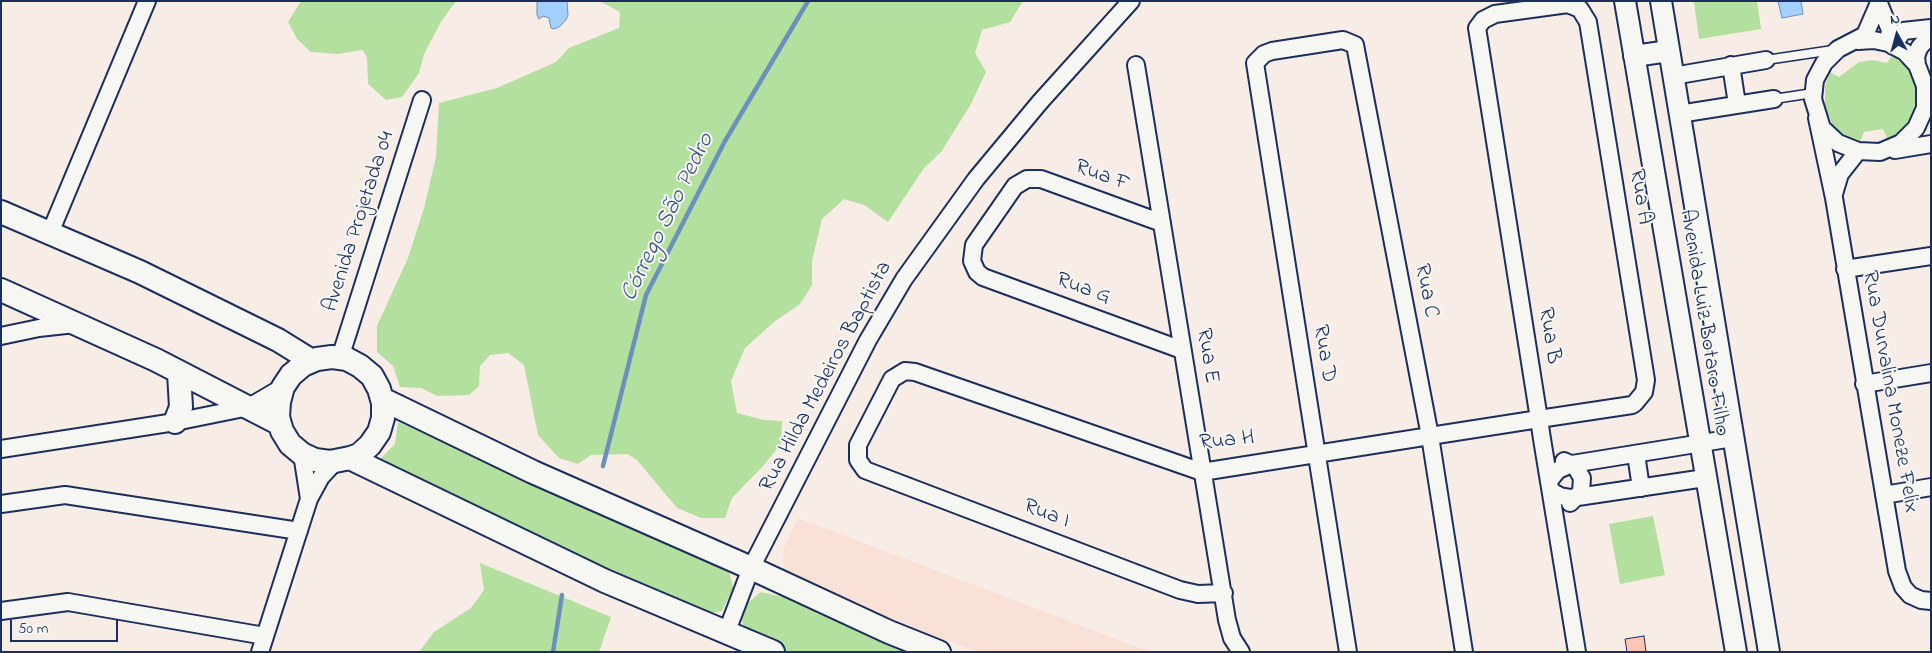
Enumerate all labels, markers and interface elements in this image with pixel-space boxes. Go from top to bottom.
text: N [1889,9,1901,31]
north arrow [1872,10,1922,60]
street label: Avenida Projetada 04 [318,128,402,316]
water label: Córrego São Pedro [616,129,722,307]
street label: Rua F [1071,155,1133,199]
street label: Rua A [1622,167,1656,227]
street label: Avenida Luiz Botaro Filho [1672,208,1734,438]
street label: Rua Hilda Medeiros Baptista [755,257,899,497]
street label: Rua C [1407,262,1443,320]
street label: Rua G [1052,268,1114,312]
street label: Rua Durvalina Moneze Felix [1855,269,1923,515]
street label: Rua B [1531,306,1565,366]
street label: Rua D [1305,323,1341,385]
street label: Rua E [1189,327,1223,385]
street label: Rua H [1199,426,1255,458]
street label: Rua I [1019,494,1073,536]
scale bar [12,610,120,642]
text: 50 m [18,618,48,640]

